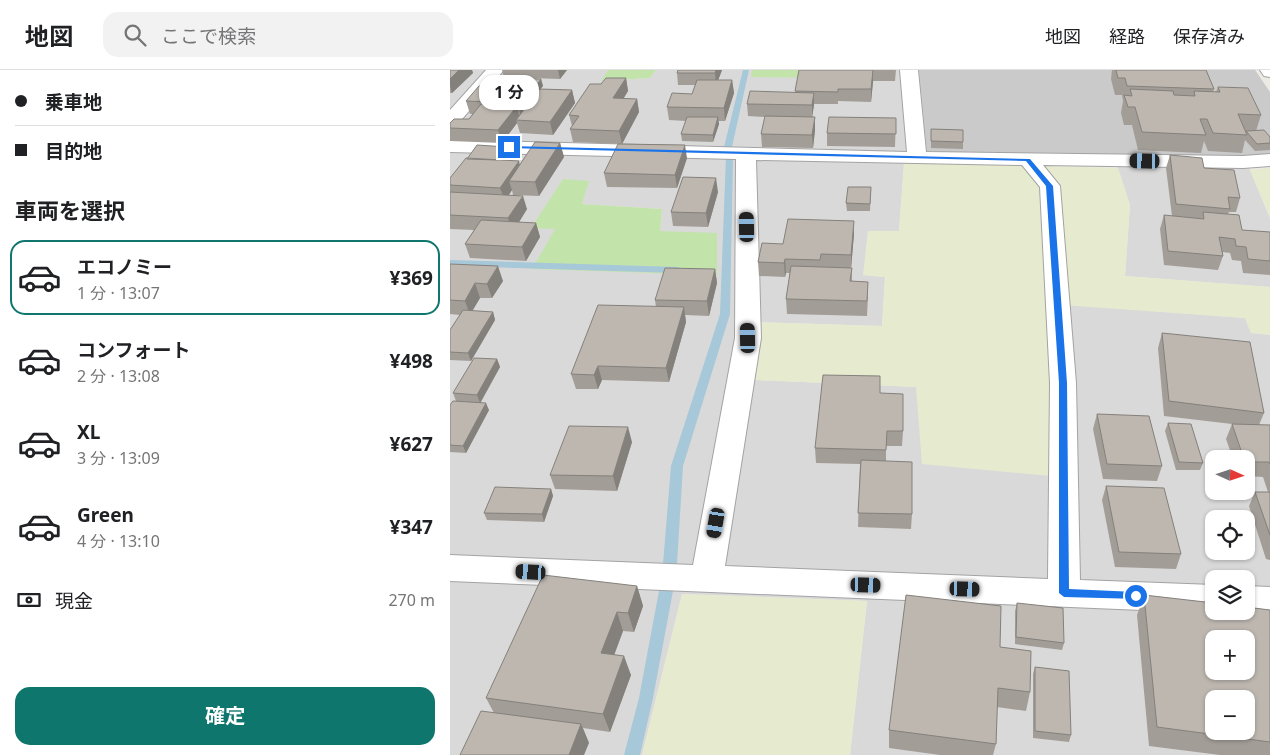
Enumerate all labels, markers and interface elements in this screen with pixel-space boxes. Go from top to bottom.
search box [103,12,453,57]
text: 地図 [25,19,73,52]
icon: search [121,21,149,49]
text: ここで検索 [161,23,256,49]
text: 地図 [1045,24,1081,48]
text: 経路 [1109,24,1145,48]
text: 保存済み [1173,24,1245,48]
callout: 1 分 [479,75,539,110]
text: 1 分 [494,81,524,103]
text: 乗車地 [45,89,102,115]
route end [498,136,520,158]
text: 目的地 [45,138,102,164]
car [1129,153,1160,169]
text: 車両を選択 [15,195,125,225]
car [739,212,754,242]
text: エコノミー [77,254,172,280]
icon: car [17,255,62,300]
text: ¥369 [390,265,433,291]
text: 1 分 · 13:07 [77,282,160,304]
car [740,323,755,353]
text: コンフォート [77,337,190,363]
icon: car [17,338,62,383]
text: ¥498 [390,348,433,374]
text: 2 分 · 13:08 [77,365,160,387]
text: XL [77,419,100,445]
icon: car [17,421,62,466]
text: ¥627 [390,431,433,457]
text: 3 分 · 13:09 [77,447,160,469]
north arrow [1205,450,1255,500]
map controls [1205,450,1255,740]
text: Green [77,502,134,528]
icon: car [17,504,62,549]
car [706,507,725,539]
button: locate [1205,510,1255,560]
text: ¥347 [390,514,433,540]
text: 4 分 · 13:10 [77,530,160,552]
car [515,564,546,580]
button: layers [1205,570,1255,620]
car [850,577,881,593]
car [949,581,980,597]
route start [1125,585,1147,607]
icon: cash [15,586,43,614]
text: 現金 [55,588,93,614]
text: 270 m [388,589,435,611]
button: + [1205,630,1255,680]
button: 確定 [15,687,435,745]
button: − [1205,690,1255,740]

